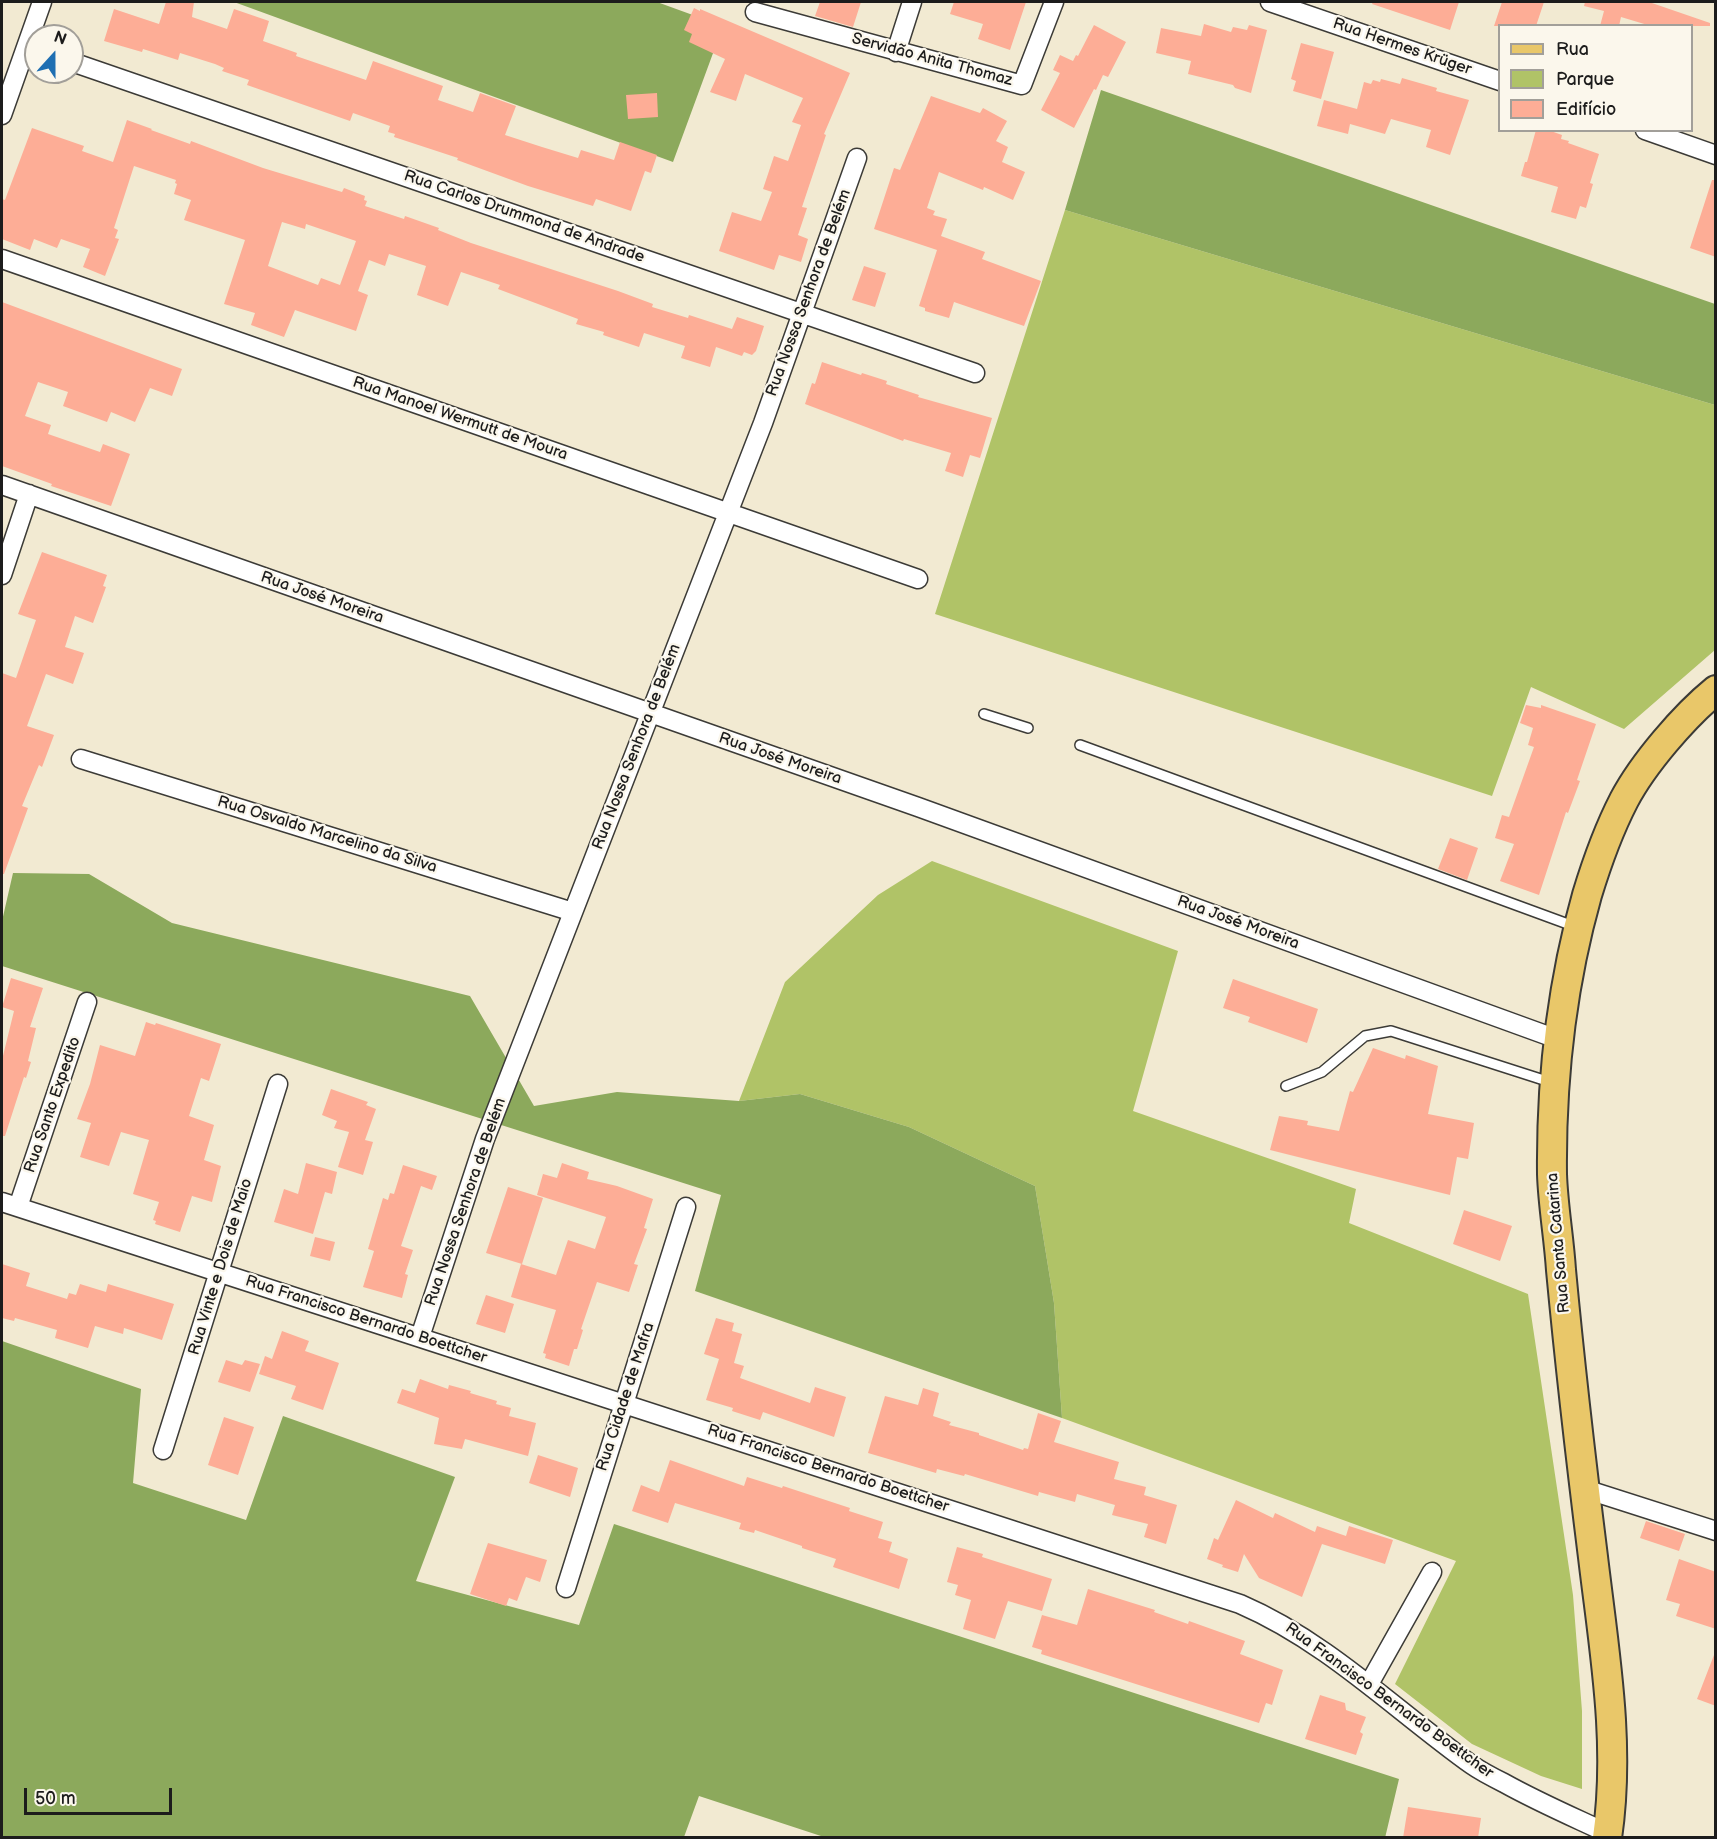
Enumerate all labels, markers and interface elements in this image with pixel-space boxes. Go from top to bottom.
street label: Rua Hermes Krüger [1330,14,1474,80]
north arrow [24,24,84,84]
legend [1498,24,1693,132]
text: N [51,28,69,50]
street label: Servidão Anita Thomaz [850,29,1014,91]
text: Rua [1556,39,1589,60]
text: Parque [1556,69,1614,90]
text: Edifício [1556,99,1616,120]
street label: Rua Carlos Drummond de Andrade [401,167,647,267]
street label: Rua Nossa Senhora de Belém [763,187,855,399]
street label: Rua Manoel Wermutt de Moura [350,373,570,465]
street label: Rua José Moreira [258,568,386,628]
street label: Rua Nossa Senhora de Belém [589,641,685,853]
street label: Rua José Moreira [716,729,844,789]
street label: Rua Osvaldo Marcelino da Silva [215,792,439,878]
street label: Rua José Moreira [1174,892,1302,954]
street label: Rua Santo Expedito [21,1035,85,1175]
street label: Rua Nossa Senhora de Belém [421,1095,511,1309]
street label: Rua Santa Catarina [1543,1172,1575,1314]
street label: Rua Vinte e Dois de Maio [185,1176,257,1358]
street label: Rua Francisco Bernardo Boettcher [243,1272,489,1368]
street label: Rua Cidade de Mafra [593,1320,659,1474]
street label: Rua Francisco Bernardo Boettcher [705,1421,951,1517]
street label: Rua Francisco Bernardo Boettcher [1281,1619,1497,1783]
scale bar [27,1776,176,1814]
text: 50 m [35,1788,76,1809]

